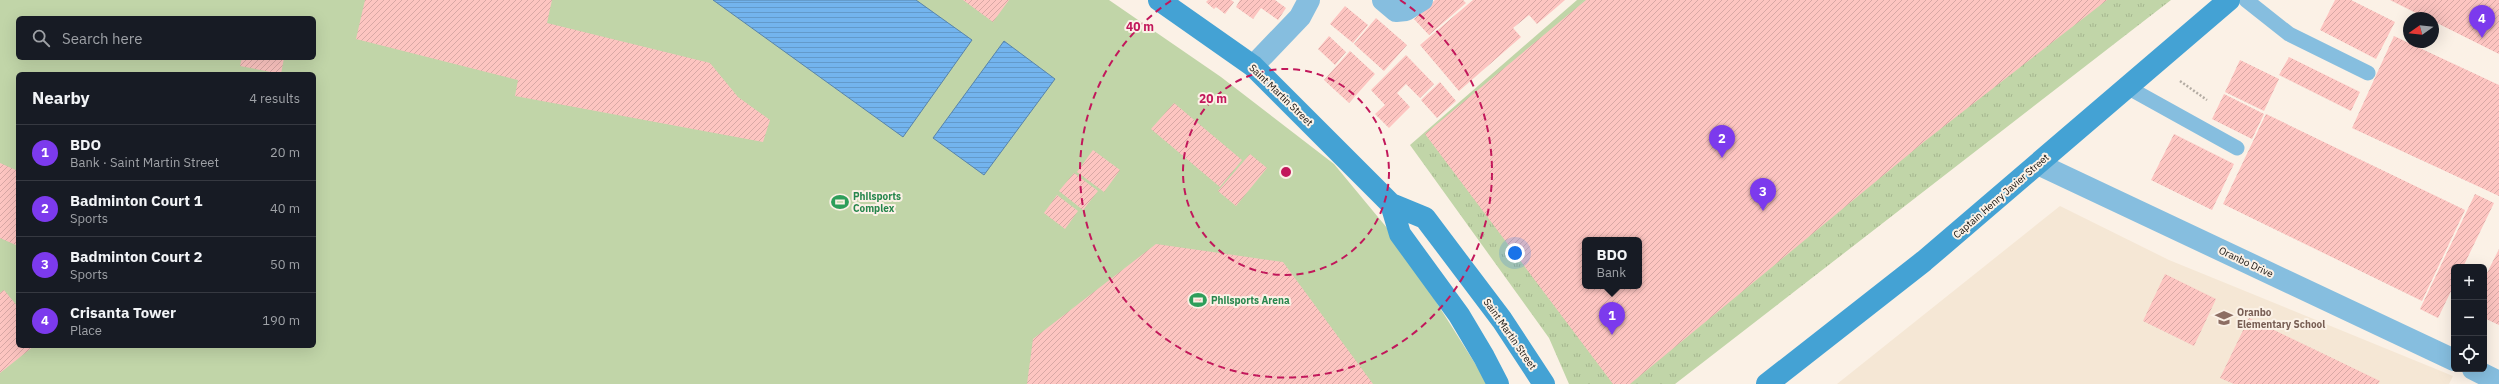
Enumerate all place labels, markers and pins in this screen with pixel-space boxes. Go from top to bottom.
pin: 4 [2469,5,2495,38]
pin: 2 [1709,125,1735,158]
centre of rings [1279,165,1293,179]
pin: 3 [1750,178,1776,211]
place label: Philsports Complex [853,190,901,215]
sports icon: Philsports Complex [830,192,850,212]
sports icon: Philsports Arena [1188,290,1208,310]
place label: Philsports Arena [1211,294,1290,307]
pin: 1 [1599,302,1625,335]
place label: Oranbo Elementary School [2237,306,2325,331]
school or university icon: Oranbo Elementary School [2214,308,2234,328]

